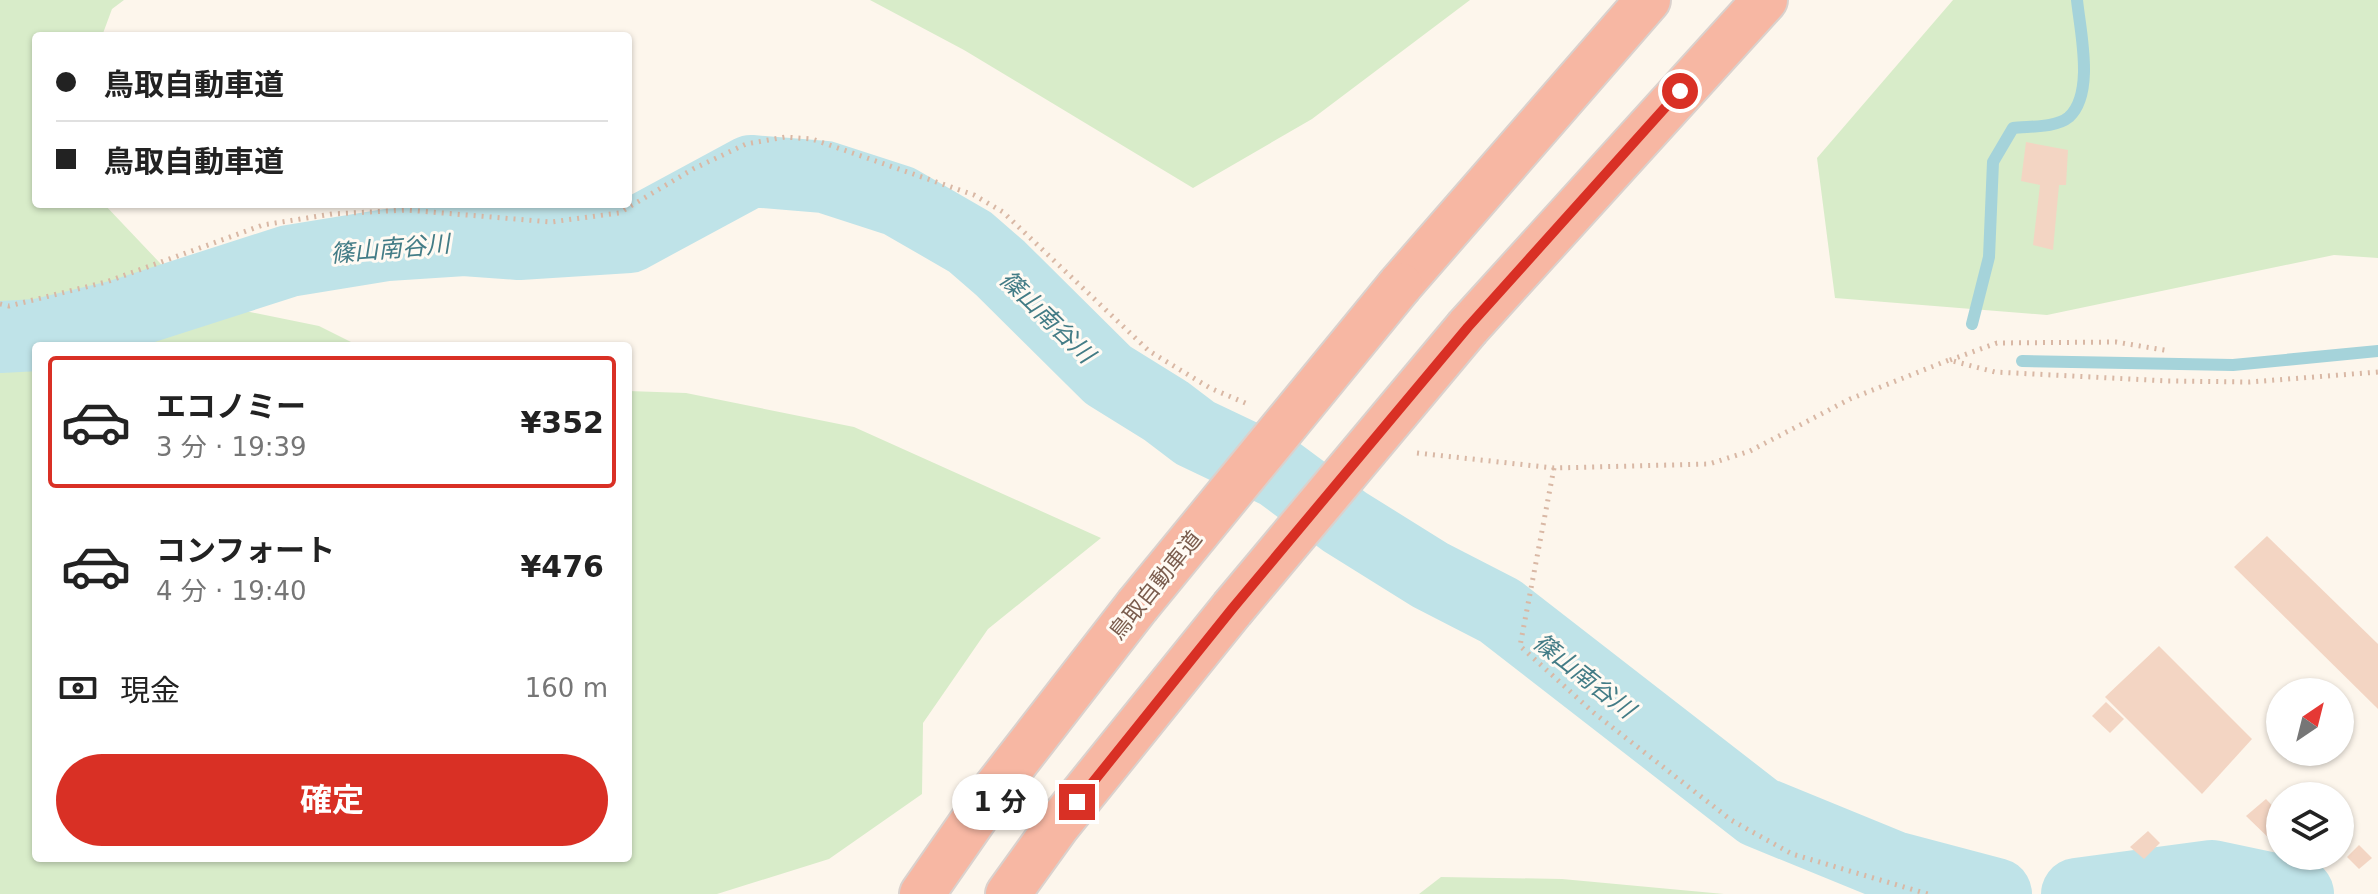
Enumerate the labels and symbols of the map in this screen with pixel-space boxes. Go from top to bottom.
route start [1662,73,1698,109]
water label: 篠山南谷川 [329,230,454,268]
water label: 篠山南谷川 [994,265,1102,371]
street label: 鳥取自動車道 [1104,526,1207,644]
water label: 篠山南谷川 [1528,628,1642,726]
north arrow [2266,678,2354,766]
callout: 1 分 [953,774,1049,830]
route end [1059,784,1095,820]

